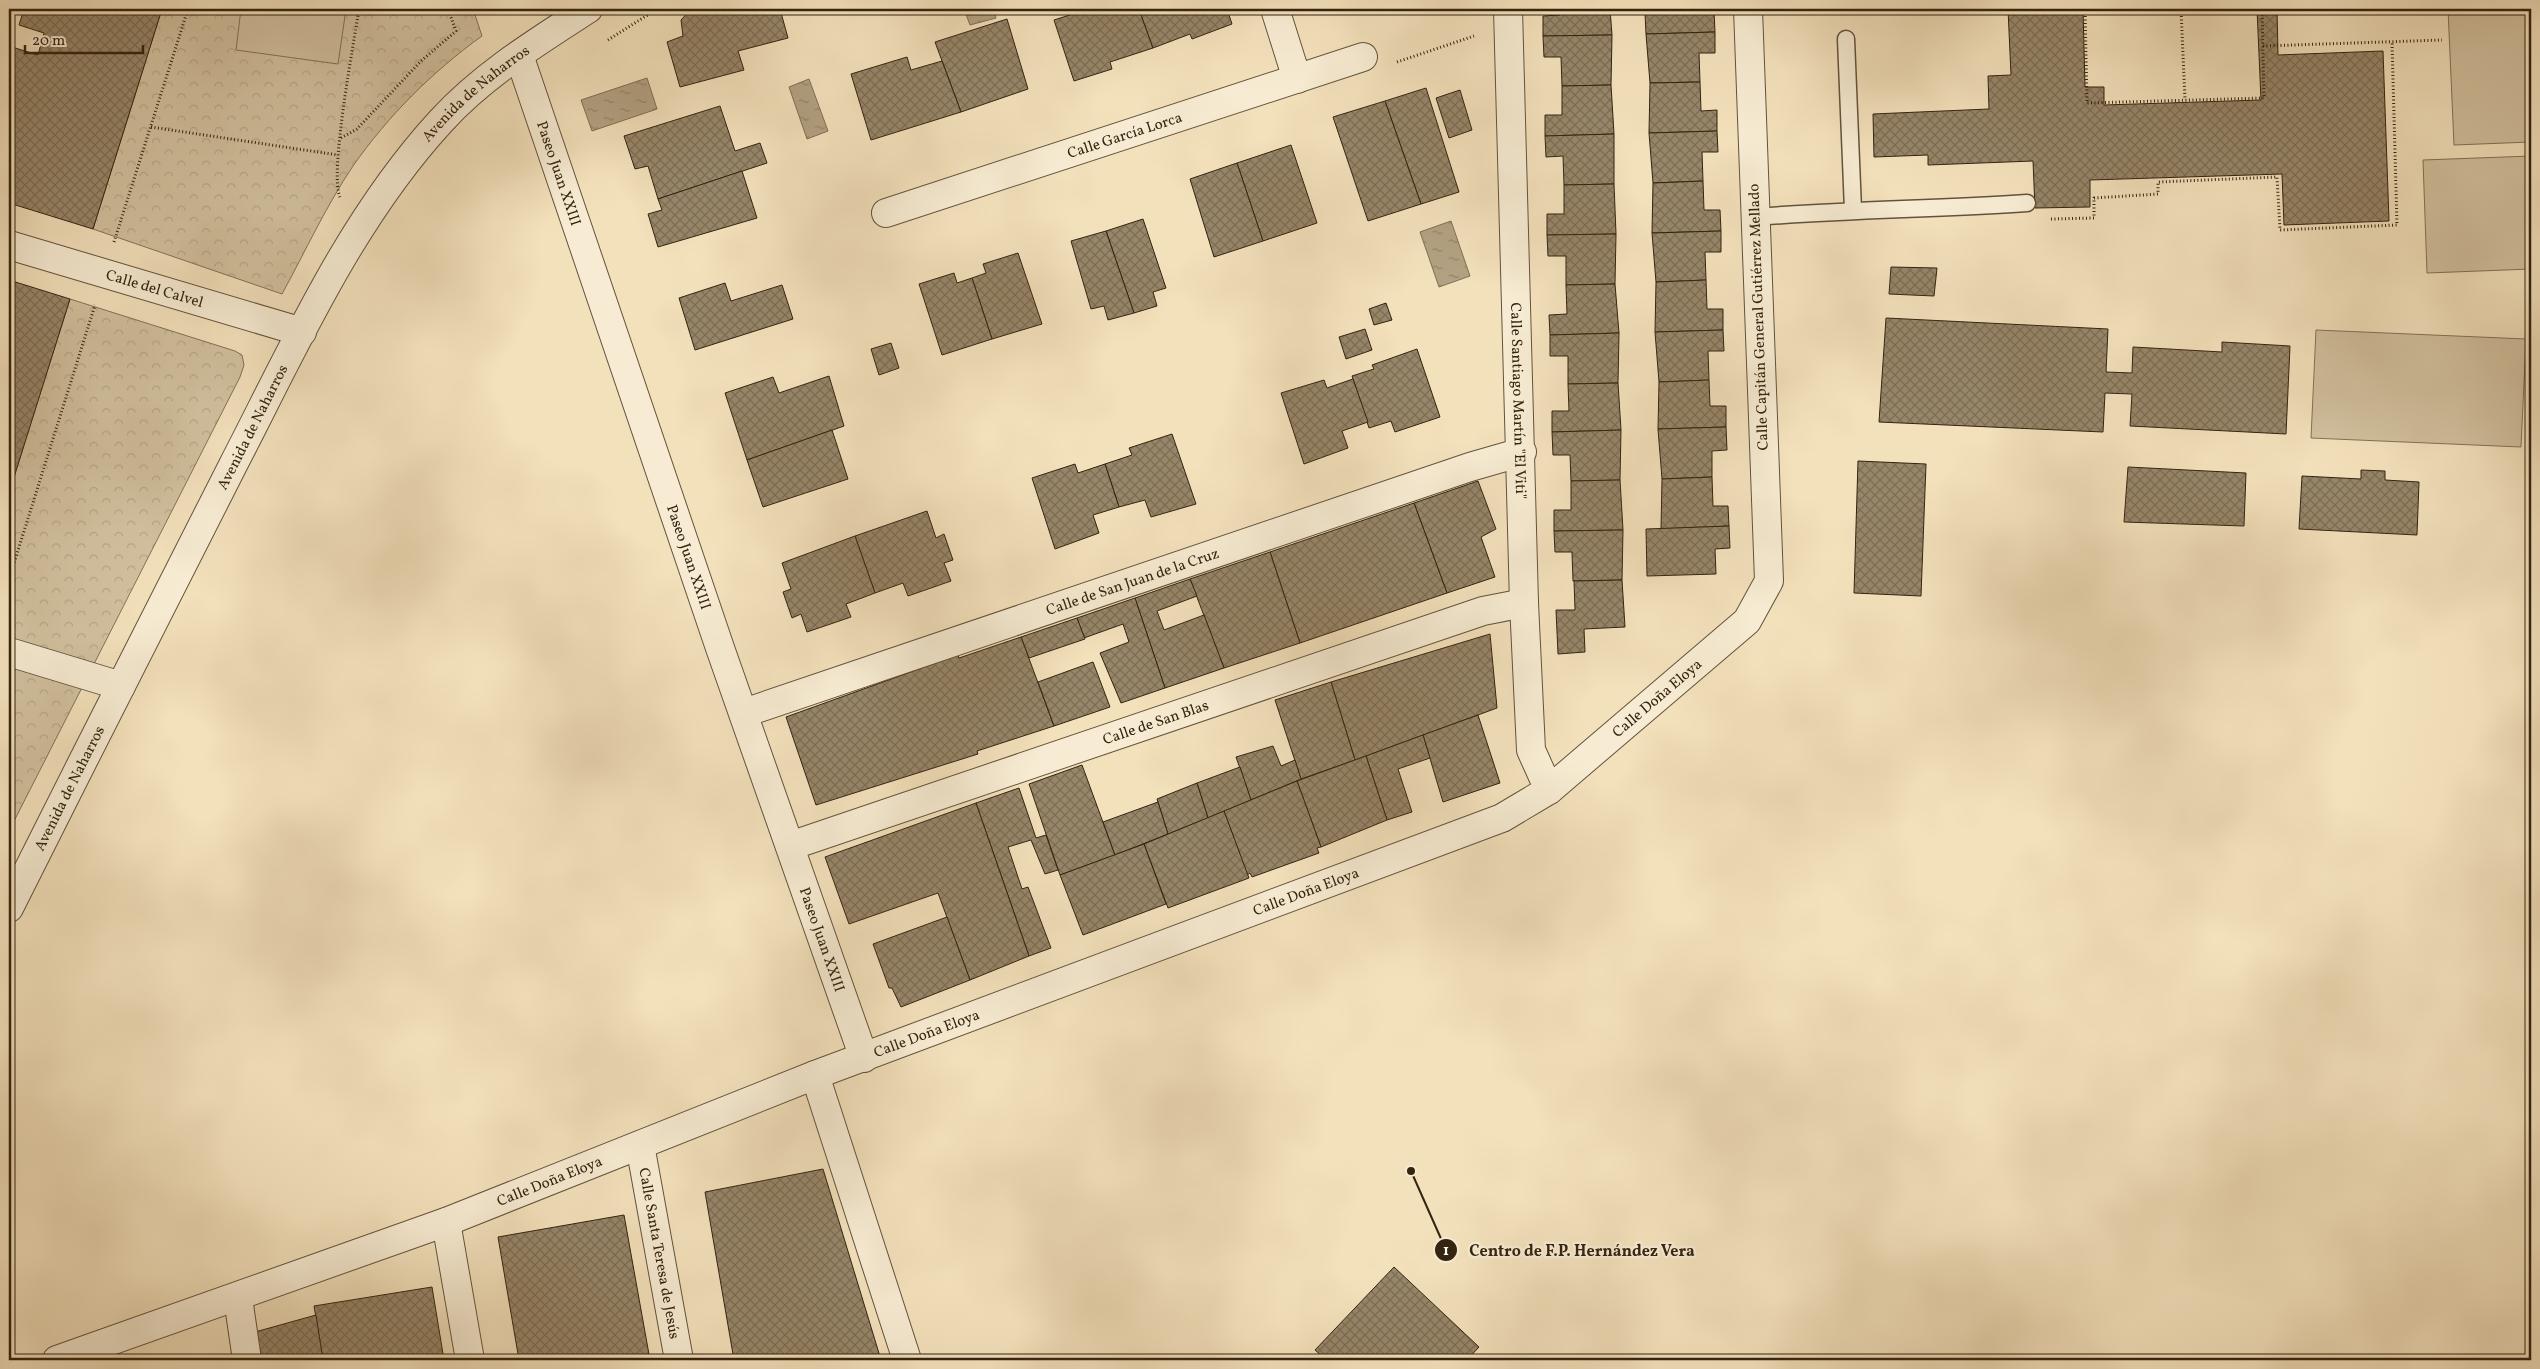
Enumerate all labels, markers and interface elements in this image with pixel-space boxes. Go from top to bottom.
scale bar [25,22,142,54]
text: 20 m [32,31,65,52]
street label: Avenida de Naharros [418,41,534,147]
street label: Calle García Lorca [1065,108,1185,165]
street label: Paseo Juan XXIII [530,119,585,229]
street label: Calle Capitán General Gutiérrez Mellado [1744,183,1775,451]
street label: Calle del Calvel [103,265,206,314]
street label: Calle Santiago Martín "El Viti" [1504,302,1530,500]
street label: Avenida de Naharros [213,362,294,494]
street label: Paseo Juan XXIII [660,502,715,613]
street label: Calle de San Juan de la Cruz [1044,544,1222,622]
street label: Calle Doña Eloya [1609,655,1707,743]
street label: Calle de San Blas [1100,696,1212,751]
street label: Avenida de Naharros [30,723,111,855]
street label: Calle Doña Eloya [1250,863,1362,922]
street label: Paseo Juan XXIII [793,885,849,995]
street label: Calle Doña Eloya [871,1005,983,1064]
street label: Calle Doña Eloya [494,1152,606,1213]
street label: Calle Santa Teresa de Jesús [632,1166,684,1341]
callout: Centro de F.P. Hernández Vera [1434,1235,1705,1266]
text: 1 [1443,1241,1449,1262]
text: Centro de F.P. Hernández Vera [1469,1241,1695,1263]

